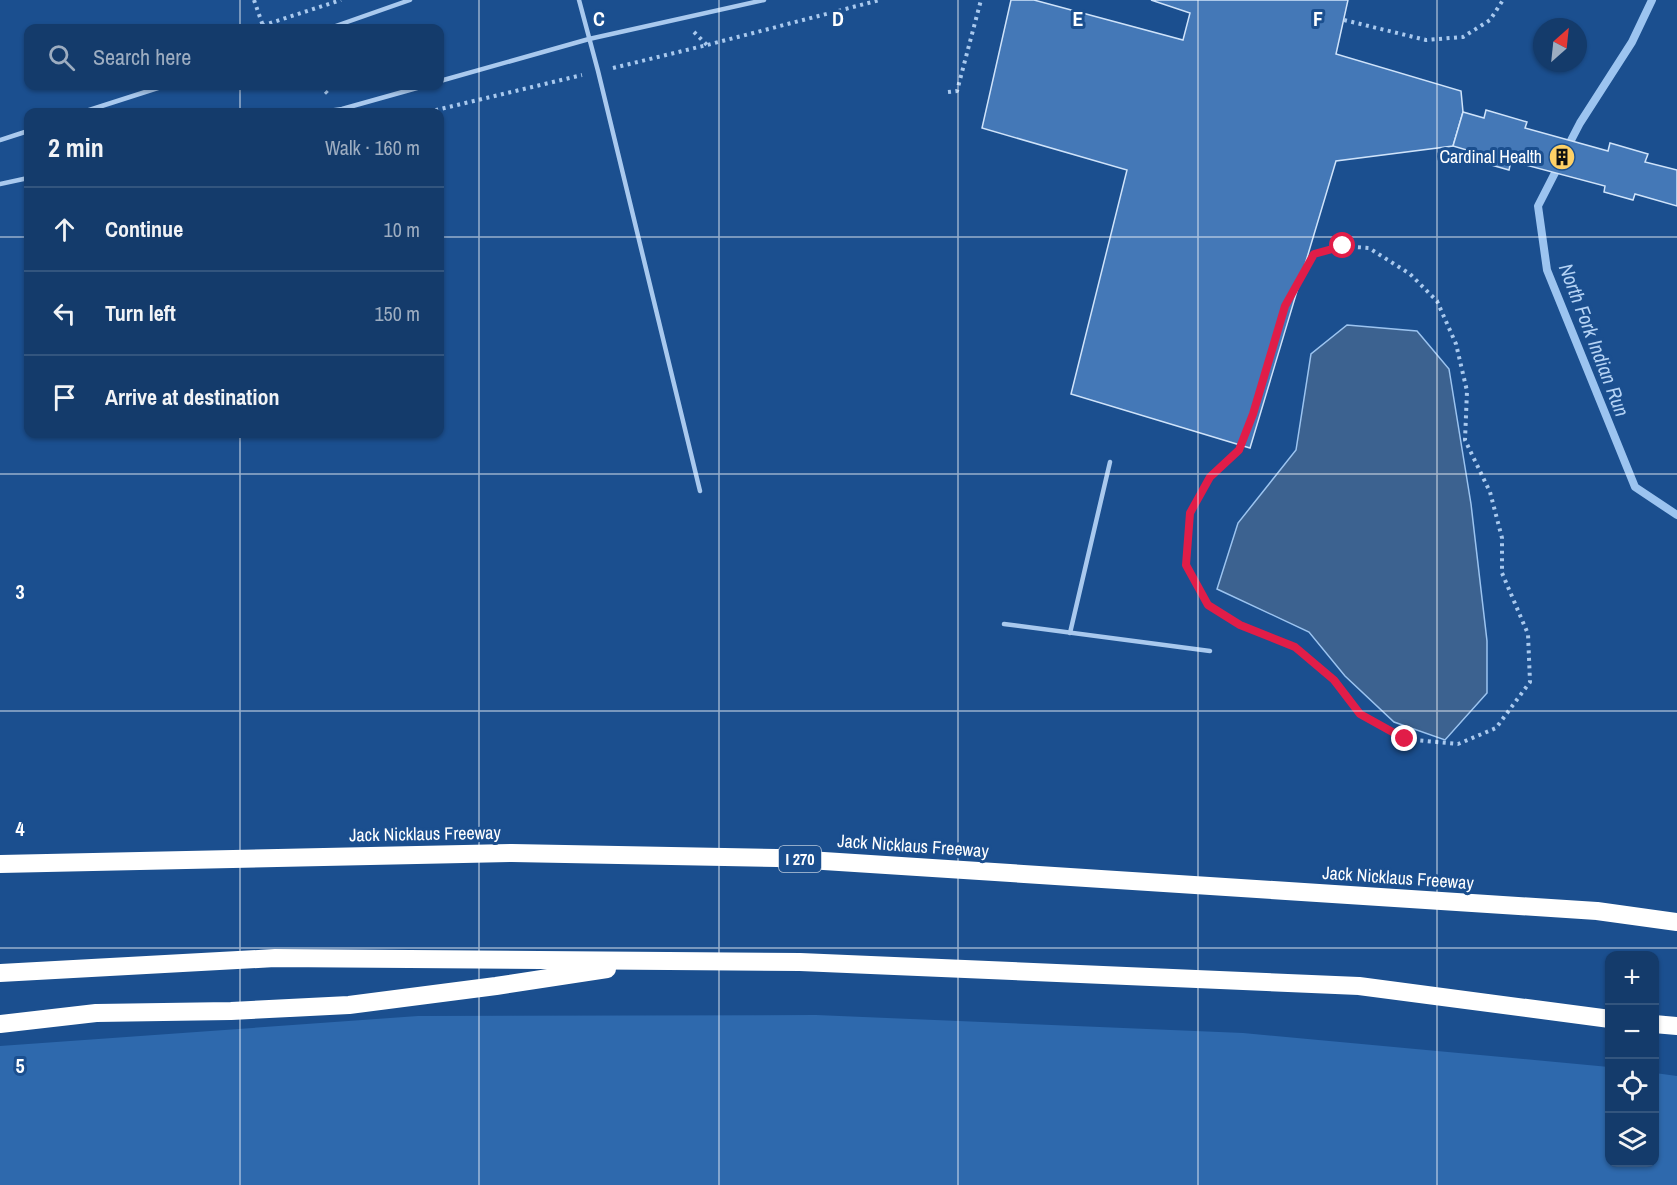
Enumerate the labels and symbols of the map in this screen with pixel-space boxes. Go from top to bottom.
text: C [593,5,605,32]
text: D [832,5,844,32]
text: E [1073,5,1084,32]
text: F [1313,5,1323,32]
north arrow [1533,18,1587,72]
building icon: Cardinal Health [1547,142,1577,172]
place label: Cardinal Health [1439,144,1542,169]
route start [1329,232,1355,258]
water label: North Fork Indian Run [1553,260,1636,420]
text: 3 [15,578,25,605]
route end [1391,725,1417,751]
text: 4 [15,815,25,842]
street label: Jack Nicklaus Freeway [349,820,502,847]
street label: Jack Nicklaus Freeway [836,828,990,863]
road number: I 270 [779,846,821,872]
street label: Jack Nicklaus Freeway [1321,860,1475,895]
text: 5 [15,1052,25,1079]

